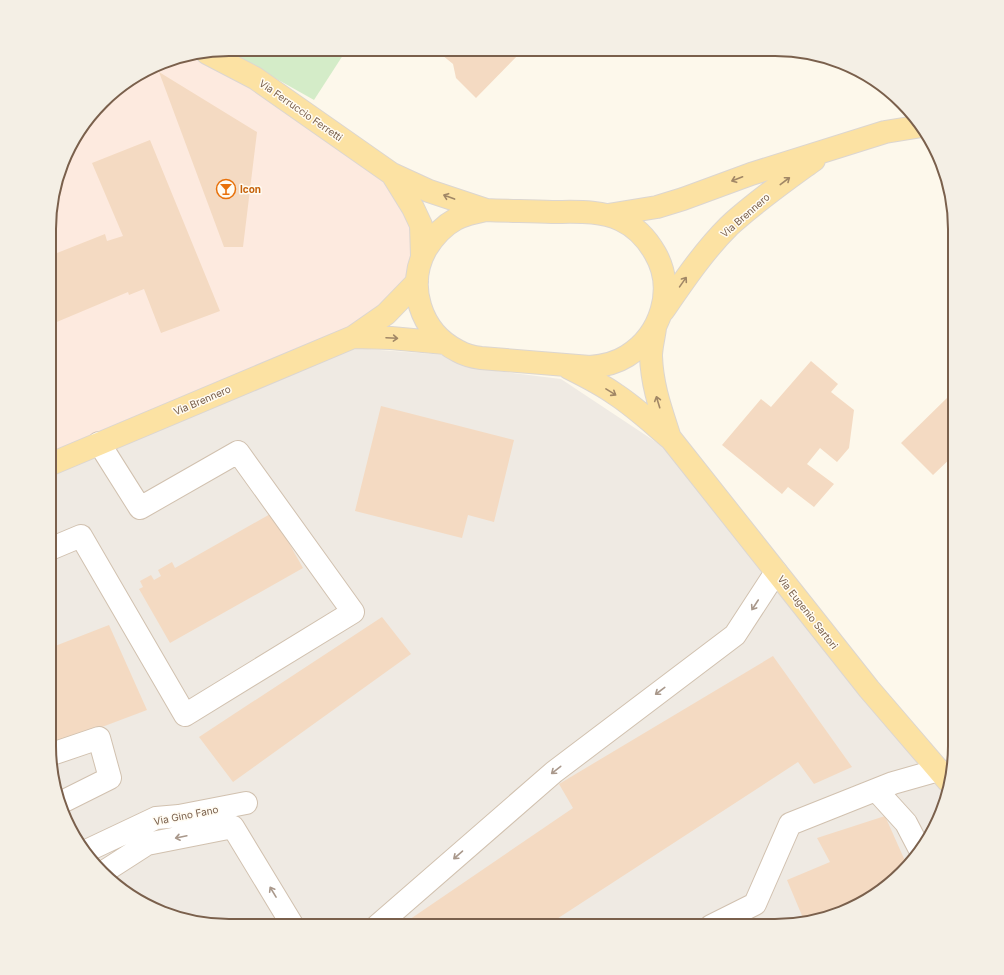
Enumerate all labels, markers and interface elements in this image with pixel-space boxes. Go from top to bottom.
street label: Via Ferruccio Ferretti [257,77,345,143]
one-way arrow [732,176,744,184]
one-way arrow [780,177,791,186]
bar icon: Icon [215,178,237,200]
place label: Icon [240,183,261,195]
street label: Via Brennero [718,190,772,240]
one-way arrow [443,193,455,201]
one-way arrow [679,276,687,287]
one-way arrow [385,334,398,342]
street label: Via Brennero [172,383,232,417]
one-way arrow [605,388,617,396]
one-way arrow [654,396,661,409]
street label: Via Eugenio Sartori [775,573,841,651]
one-way arrow [750,599,759,610]
one-way arrow [655,687,666,696]
one-way arrow [551,766,562,774]
street label: Via Gino Fano [153,803,219,827]
one-way arrow [175,834,188,842]
one-way arrow [453,850,463,860]
one-way arrow [268,886,276,898]

